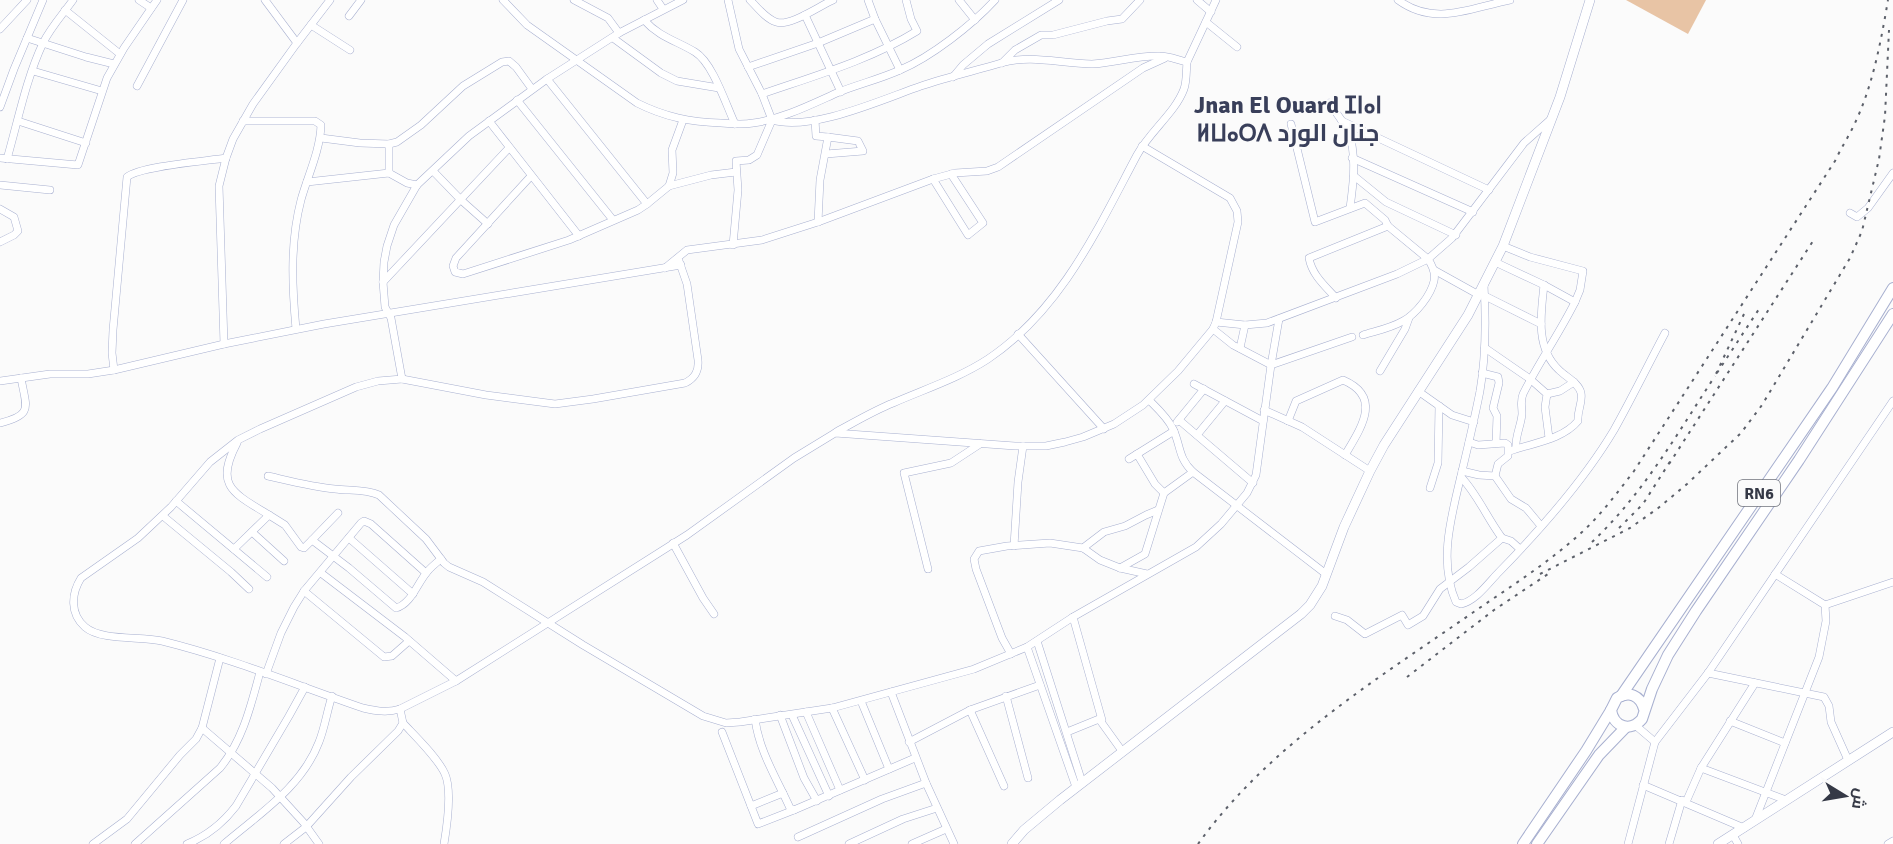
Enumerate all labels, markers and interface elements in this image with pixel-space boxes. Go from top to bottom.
district label: Jnan El Ouard ⵊⵏⴰⵏ ⵍⵡⴰⵔⴷ جنان الورد [1194,90,1382,148]
road number: RN6 [1738,480,1780,506]
north arrow [1815,766,1875,826]
text: ش [1847,787,1871,811]

